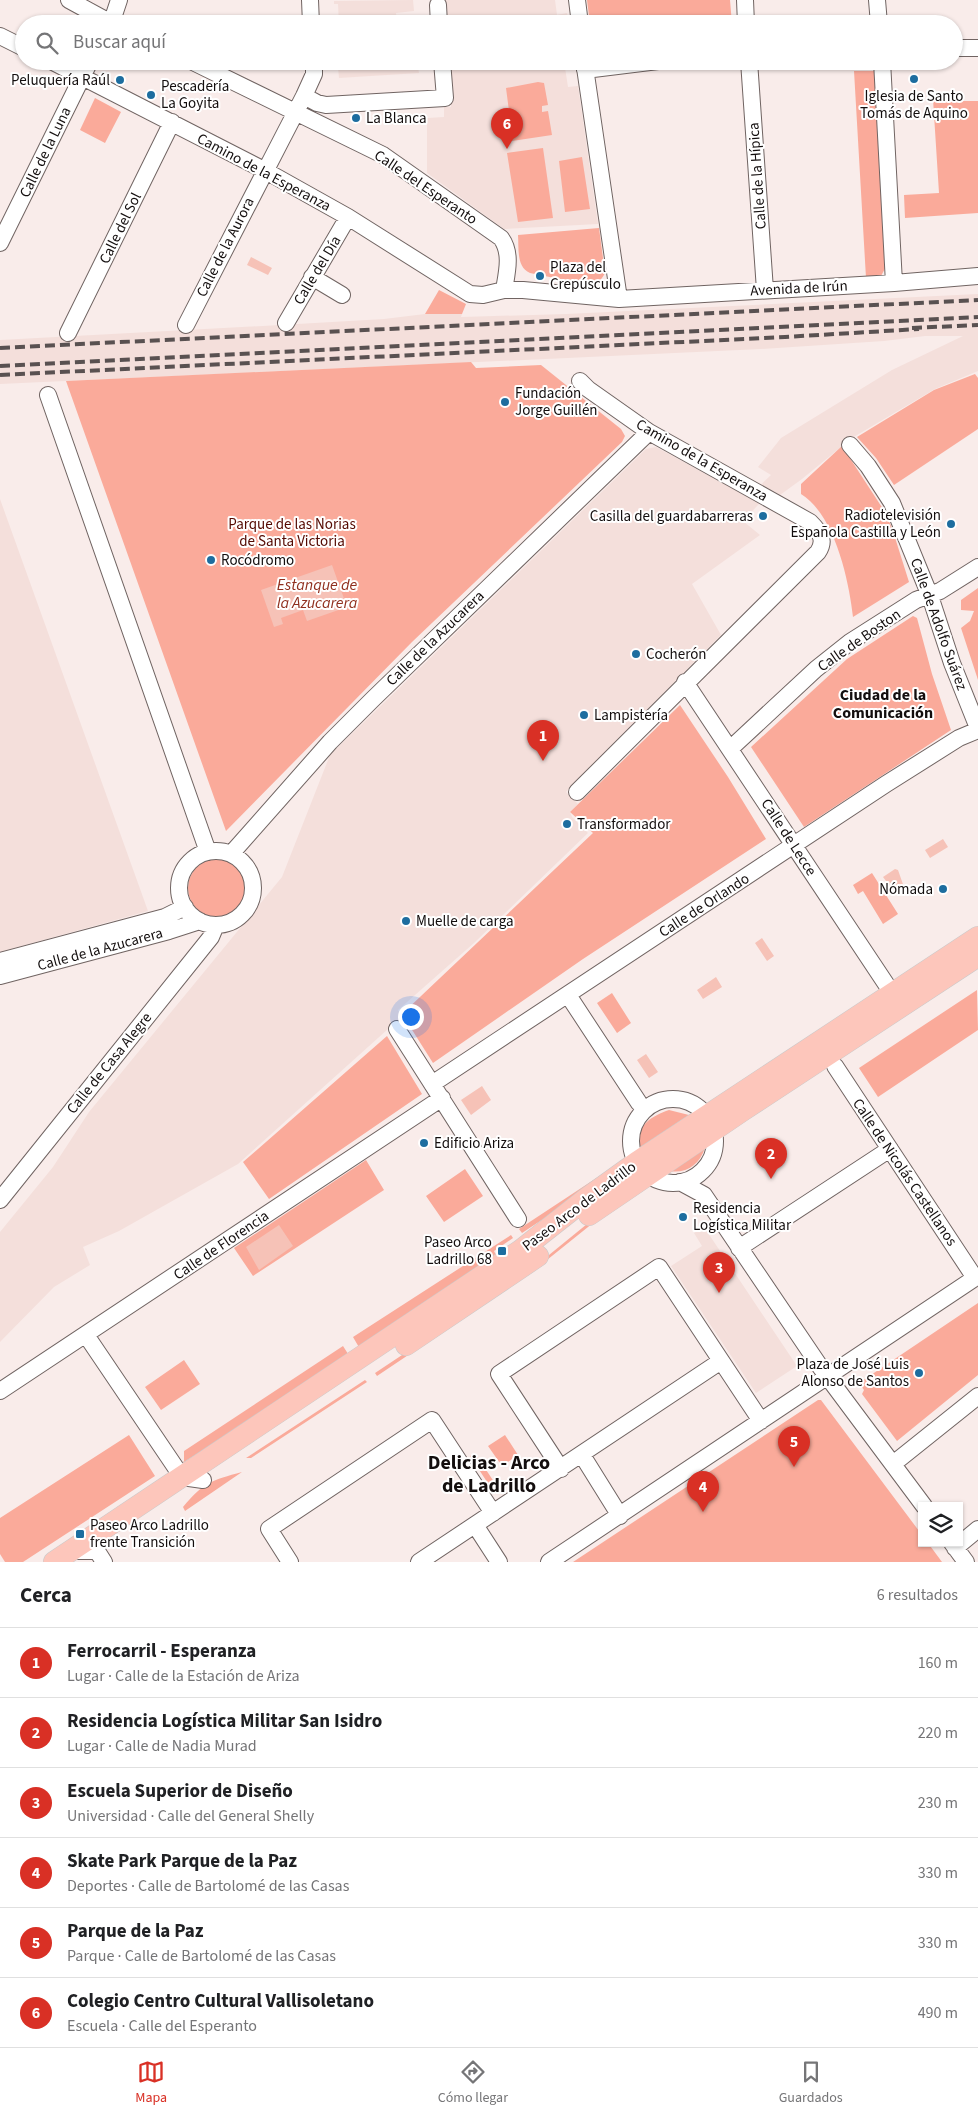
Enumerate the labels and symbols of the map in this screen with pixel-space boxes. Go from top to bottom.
place label: Peluquería Raúl [11,70,110,91]
marker: Iglesia de Santo Tomás de Aquino [908,73,920,85]
marker: Peluquería Raúl [114,74,126,86]
place label: Pescadería La Goyita [161,76,229,114]
place label: Iglesia de Santo Tomás de Aquino [860,86,968,124]
marker: Pescadería La Goyita [145,89,157,101]
street label: Calle de la Luna [14,103,76,201]
place label: La Blanca [366,108,427,129]
pin: 6 [491,108,523,149]
marker: La Blanca [350,112,362,124]
street label: Calle de la Hípica [743,122,772,230]
street label: Camino de la Esperanza [193,128,334,217]
street label: Calle del Esperanto [370,145,481,230]
street label: Calle del Sol [94,189,147,267]
street label: Calle de la Aurora [191,194,260,301]
street label: Calle del Día [289,232,346,309]
place label: Plaza del Crepúsculo [550,257,621,295]
marker: Plaza del Crepúsculo [534,270,546,282]
street label: Avenida de Irún [750,275,848,302]
place label: Fundación Jorge Guillén [515,383,598,421]
marker: Fundación Jorge Guillén [499,396,511,408]
street label: Camino de la Esperanza [632,414,771,507]
place label: Radiotelevisión Española Castilla y León [790,505,941,543]
place label: Casilla del guardabarreras [590,506,753,527]
marker: Casilla del guardabarreras [757,510,769,522]
park label: Parque de las Norias de Santa Victoria [228,514,356,552]
marker: Radiotelevisión Española Castilla y León [945,518,957,530]
place label: Rocódromo [221,550,294,571]
marker: Rocódromo [205,554,217,566]
street label: Calle de Adolfo Suárez [905,555,972,693]
water label: Estanque de la Azucarera [277,574,358,614]
street label: Calle de la Azucarera [382,586,489,691]
street label: Calle de Boston [813,604,905,677]
place label: Cocherón [646,644,707,665]
marker: Cocherón [630,648,642,660]
district label: Ciudad de la Comunicación [833,684,933,724]
place label: Lampistería [594,705,668,726]
marker: Lampistería [578,709,590,721]
pin: 1 [527,720,559,761]
street label: Calle de Lecce [756,795,821,880]
place label: Transformador [577,814,671,835]
marker: Transformador [561,818,573,830]
street label: Calle de Orlando [655,868,754,943]
place label: Nómada [879,879,933,900]
marker: Nómada [937,883,949,895]
place label: Muelle de carga [416,911,514,932]
marker: Muelle de carga [400,915,412,927]
street label: Calle de la Azucarera [35,923,165,976]
your location [398,1004,424,1030]
street label: Calle de Casa Alegre [62,1008,157,1119]
street label: Calle de Nicolás Castellanos [847,1094,962,1250]
place label: Edificio Ariza [434,1133,514,1154]
marker: Edificio Ariza [418,1137,430,1149]
pin: 2 [755,1138,787,1179]
street label: Paseo Arco de Ladrillo [518,1157,641,1256]
place label: Residencia Logística Militar [693,1198,792,1236]
street label: Calle de Florencia [169,1206,273,1285]
marker: Residencia Logística Militar [677,1211,689,1223]
place label: Paseo Arco Ladrillo 68 [424,1232,492,1270]
marker: Paseo Arco Ladrillo 68 [496,1245,508,1257]
pin: 3 [703,1252,735,1293]
place label: Plaza de José Luis Alonso de Santos [796,1354,909,1392]
marker: Plaza de José Luis Alonso de Santos [913,1367,925,1379]
pin: 5 [778,1426,810,1467]
district label: Delicias - Arco de Ladrillo [428,1449,550,1500]
pin: 4 [687,1471,719,1512]
place label: Paseo Arco Ladrillo frente Transición [90,1515,209,1553]
marker: Paseo Arco Ladrillo frente Transición [74,1528,86,1540]

